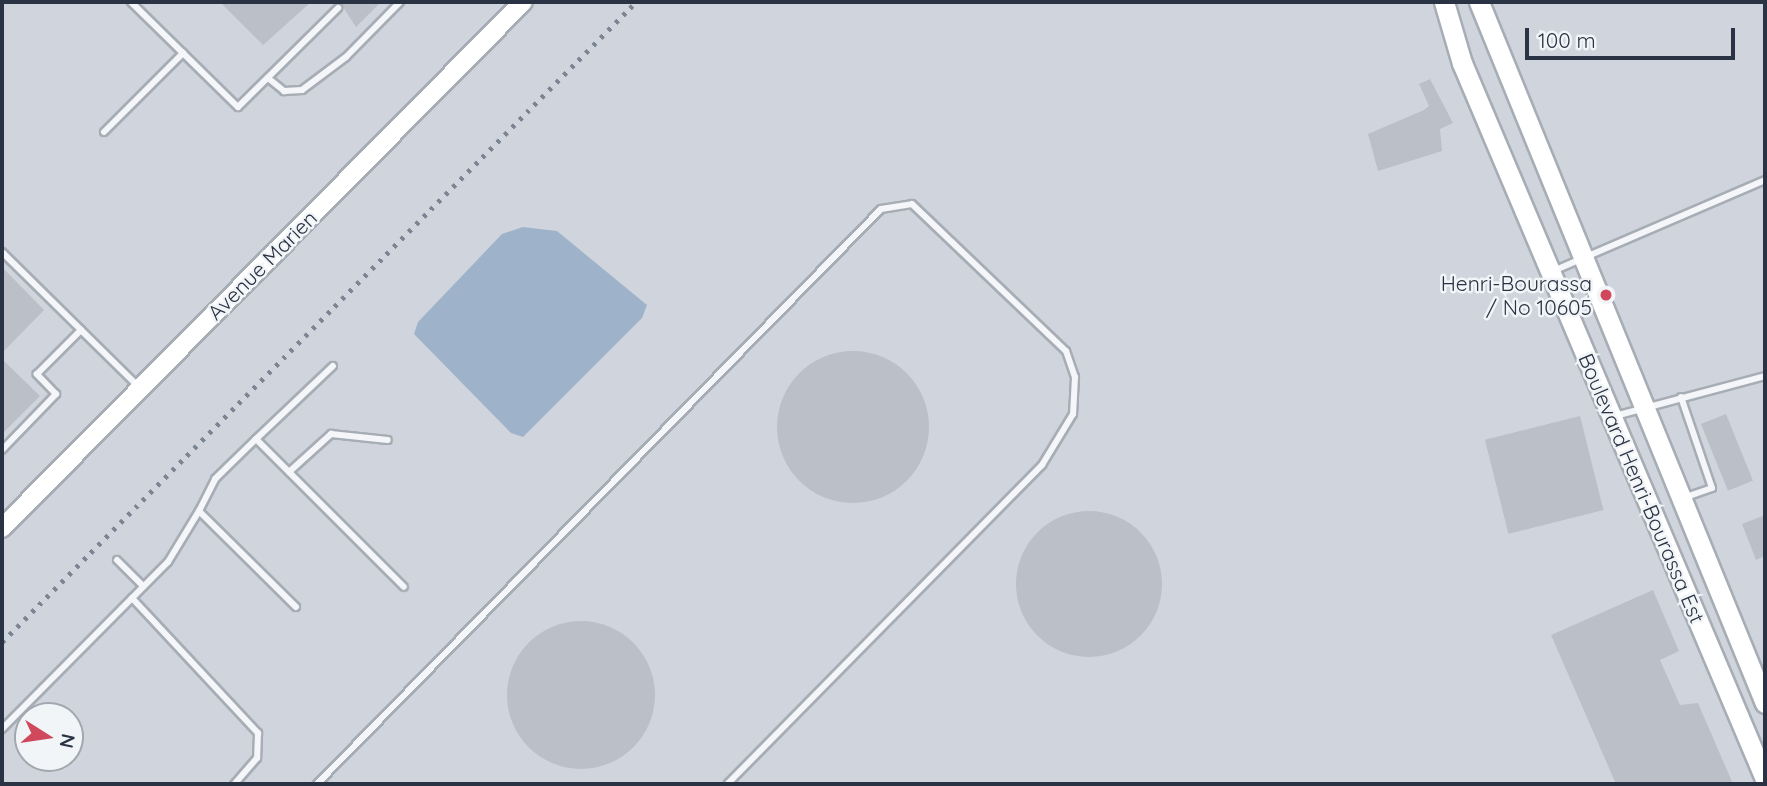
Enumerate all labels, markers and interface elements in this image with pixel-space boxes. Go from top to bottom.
scale bar [1529,14,1739,58]
text: 100 m [1538,27,1596,53]
street label: Avenue Marien [202,205,322,325]
place label: Henri-Bourassa / No 10605 [1441,270,1592,320]
marker: Henri-Bourassa / No 10605 [1598,287,1614,303]
street label: Boulevard Henri-Bourassa Est [1574,349,1710,627]
north arrow [14,702,84,772]
text: N [54,732,81,750]

